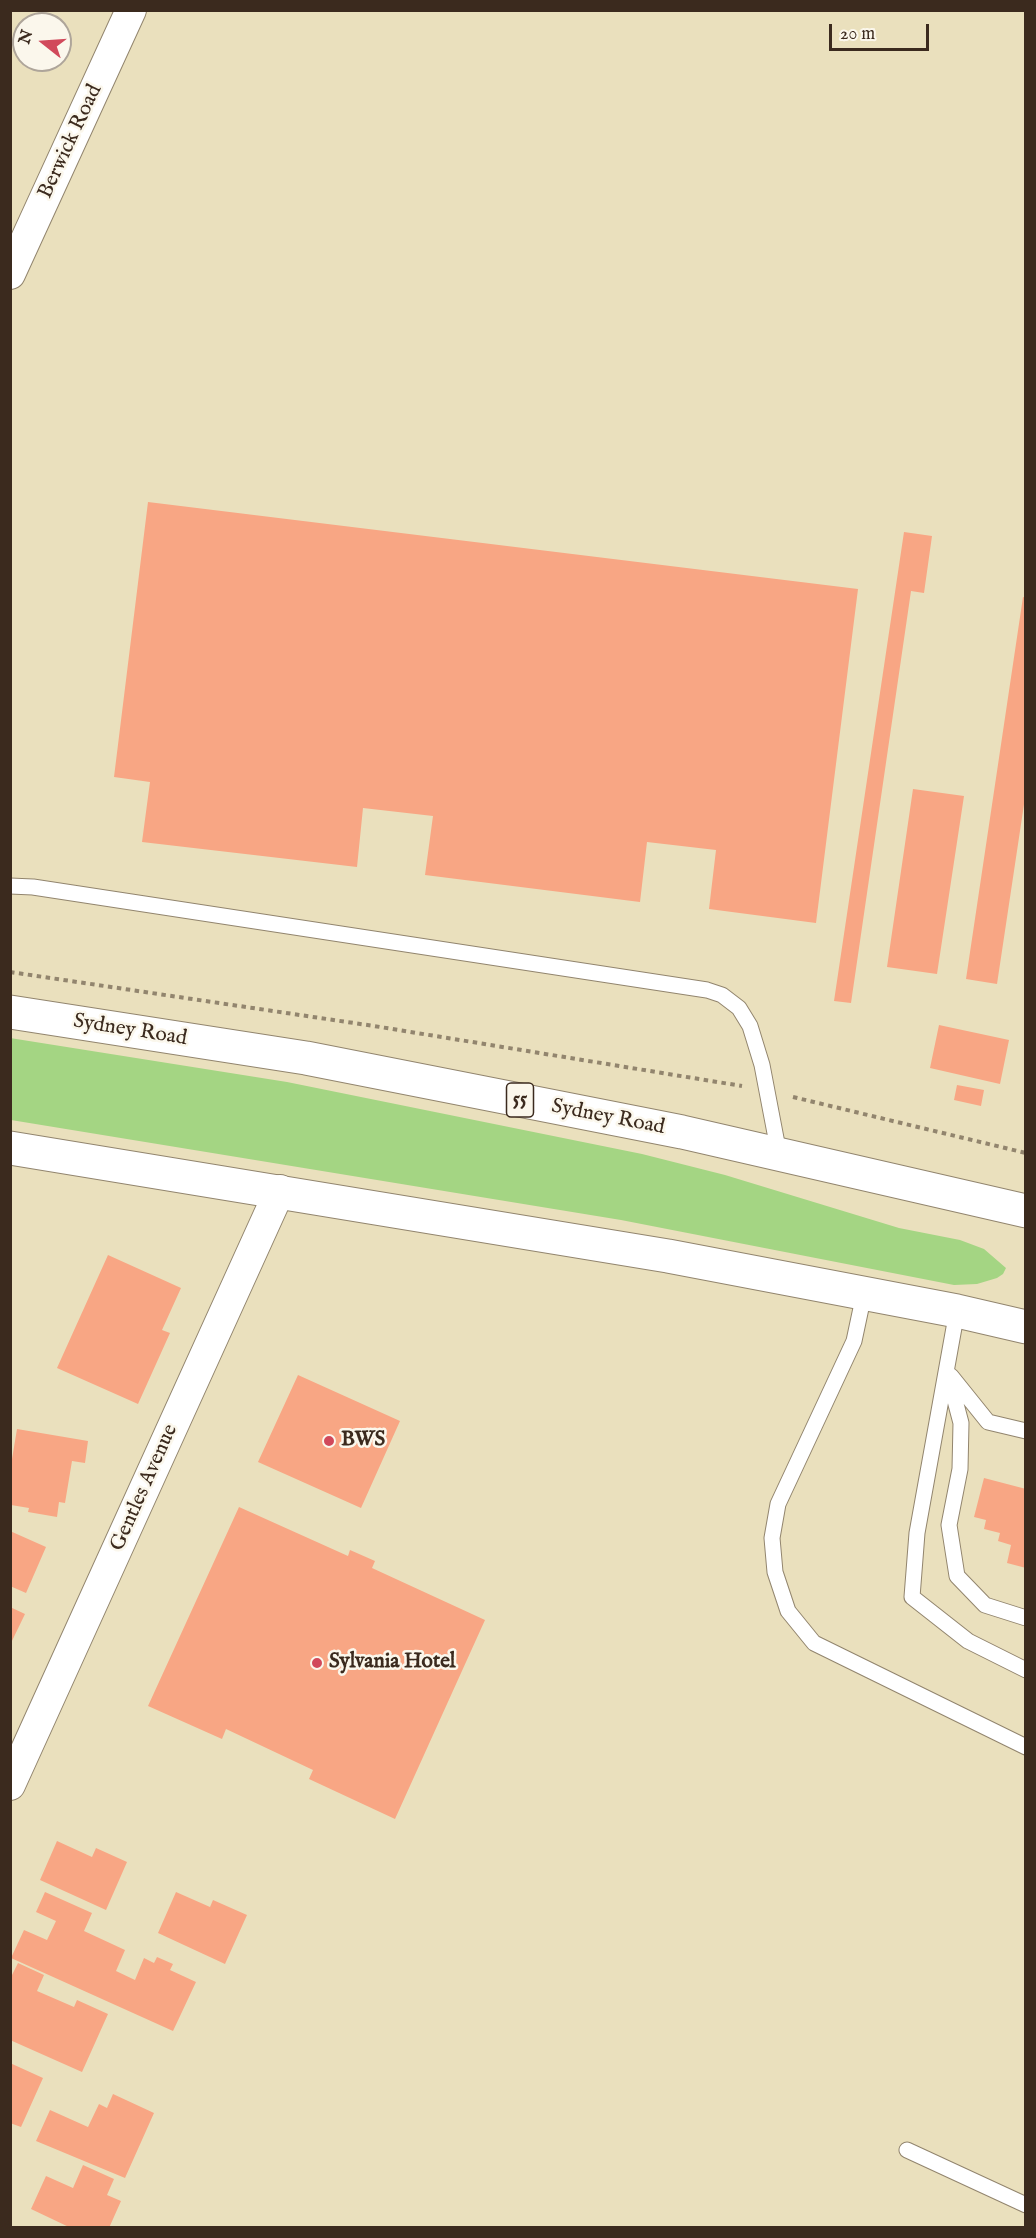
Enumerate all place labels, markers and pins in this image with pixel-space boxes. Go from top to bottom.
place label: BWS [341,1428,385,1454]
marker: BWS [322,1434,336,1448]
place label: Sylvania Hotel [329,1650,456,1676]
marker: Sylvania Hotel [310,1656,324,1670]

